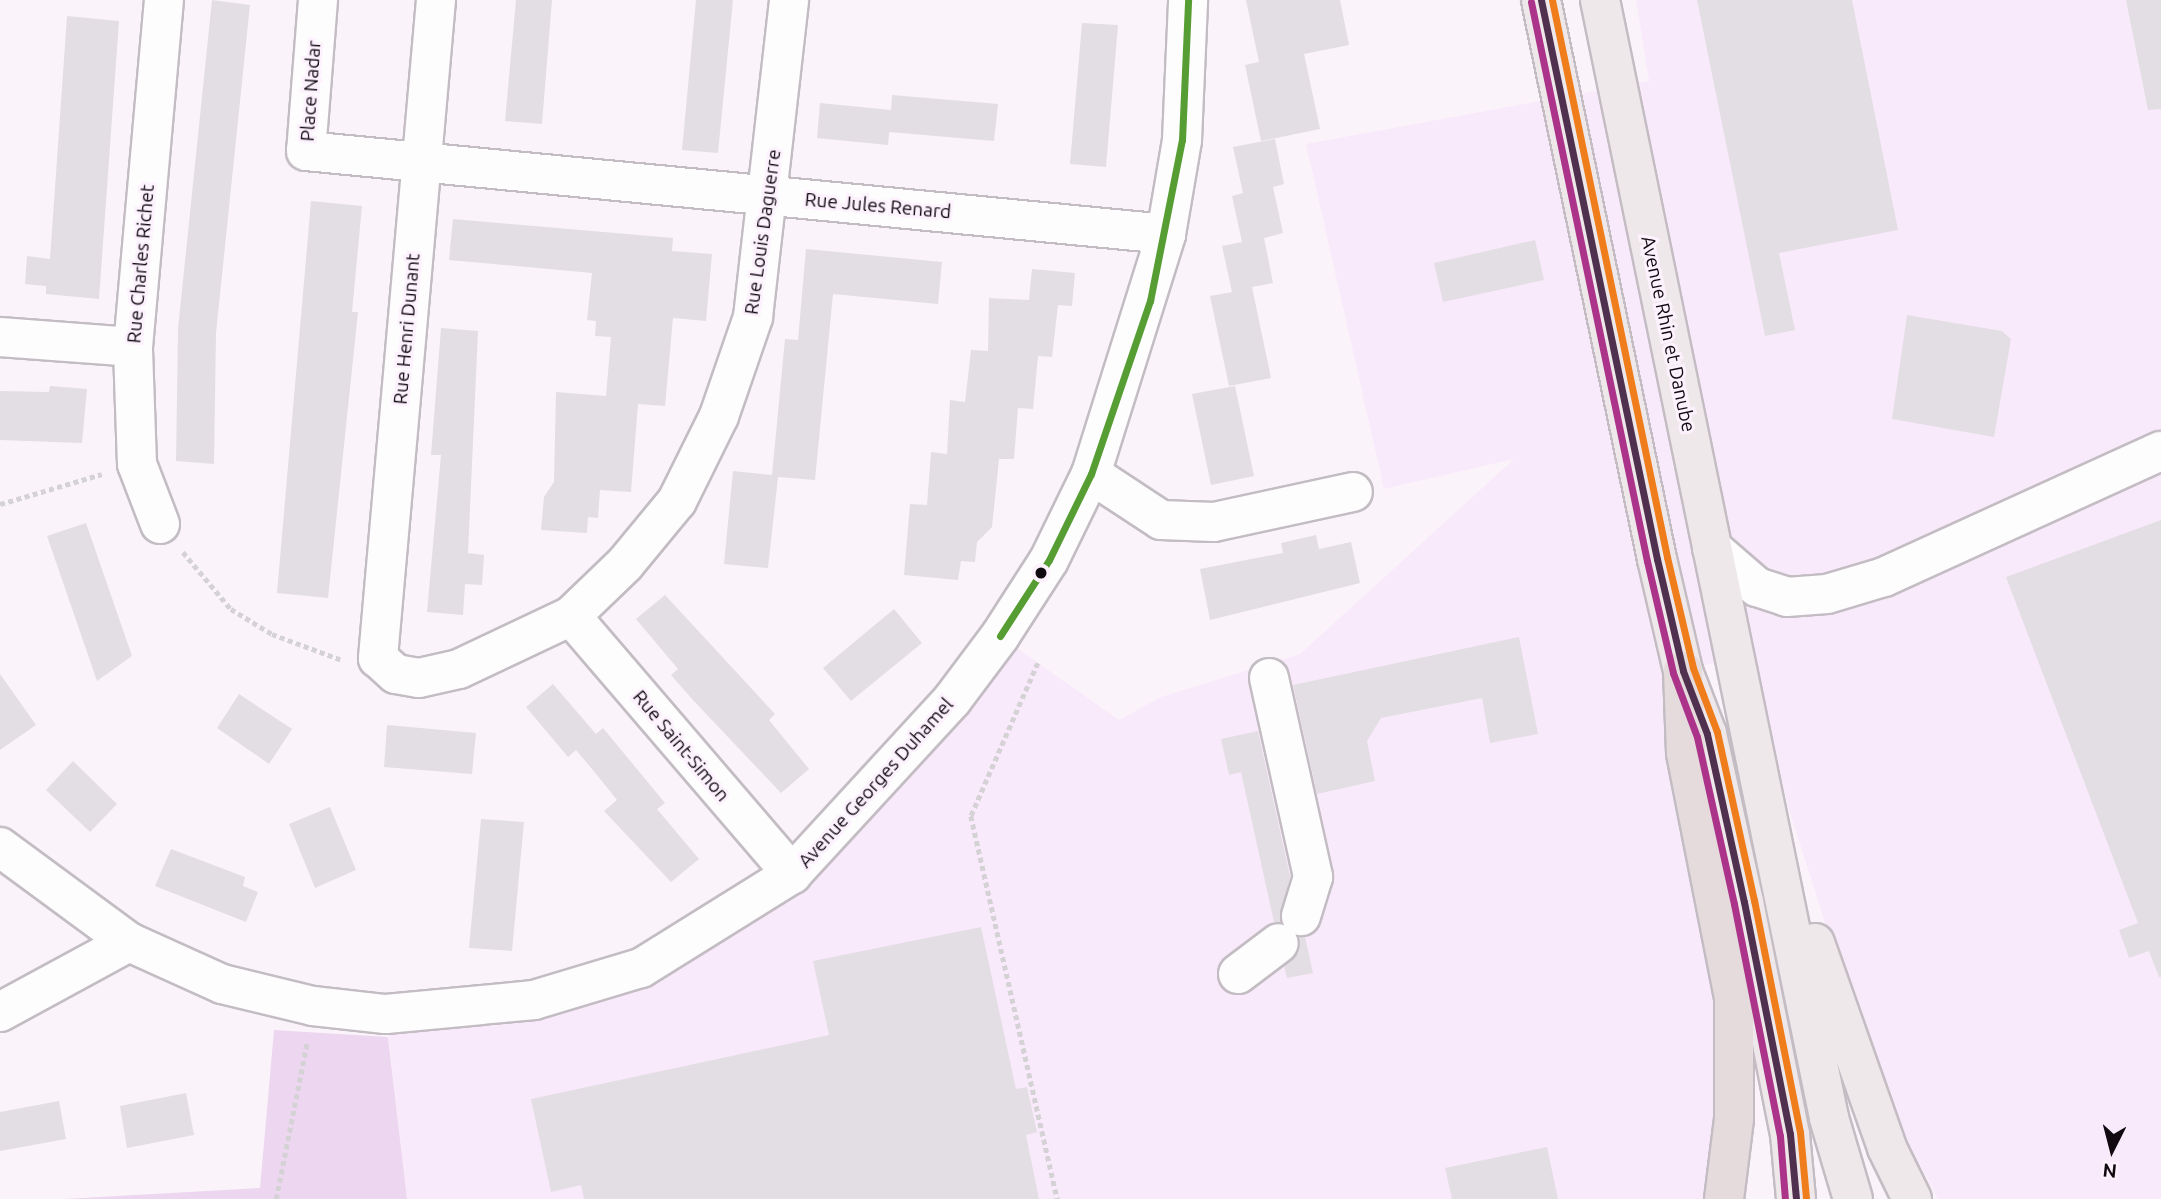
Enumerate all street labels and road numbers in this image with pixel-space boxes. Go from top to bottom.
street label: Place Nadar [296,40,326,142]
street label: Rue Louis Daguerre [740,148,786,316]
street label: Rue Charles Richet [123,184,159,344]
street label: Rue Jules Renard [804,188,952,224]
street label: Avenue Rhin et Danube [1636,234,1700,434]
street label: Rue Henri Dunant [389,253,425,405]
street label: Rue Saint-Simon [628,686,734,806]
street label: Avenue Georges Duhamel [794,693,958,873]

